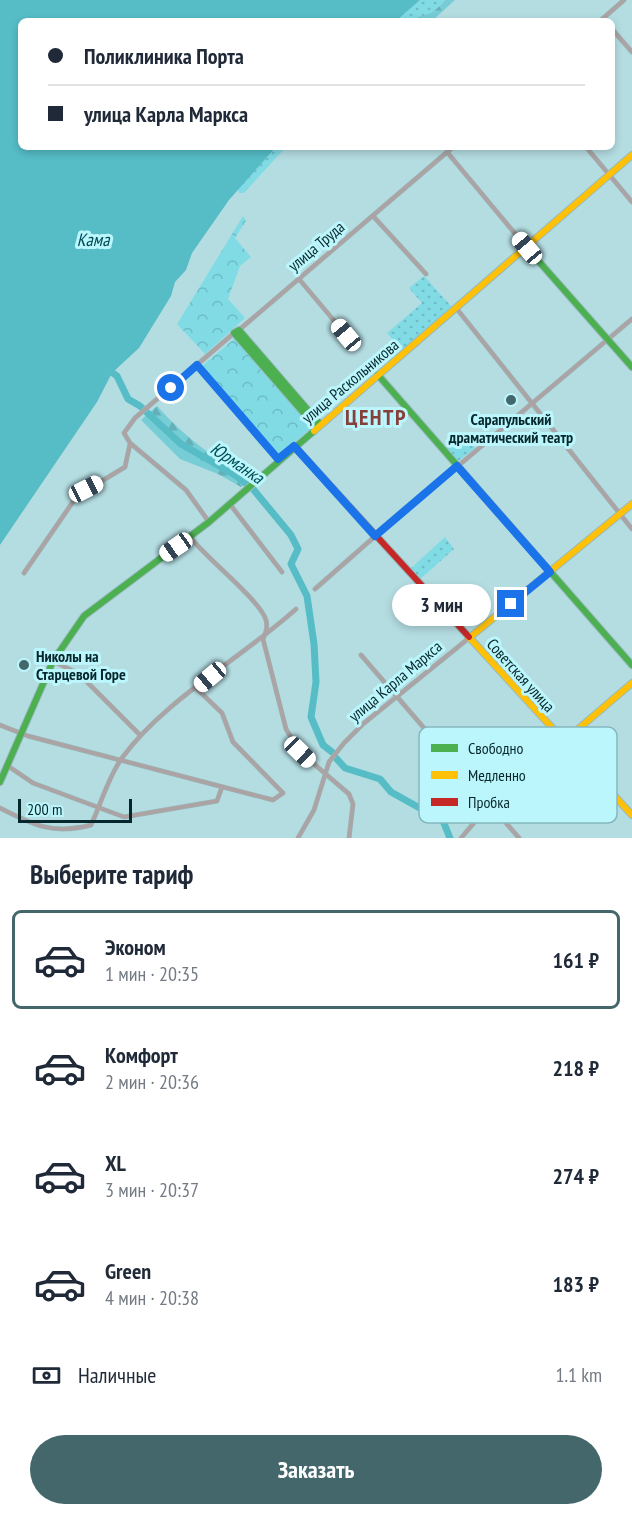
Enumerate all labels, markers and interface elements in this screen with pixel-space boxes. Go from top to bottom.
text: Поликлиника Порта [84,42,244,70]
text: улица Карла Маркса [84,100,248,128]
street label: улица Труда [284,217,348,275]
water label: Кама [77,228,110,251]
car [509,228,545,268]
car [328,315,364,355]
street label: улица Раскольникова [297,335,403,427]
route start [157,374,184,401]
marker: Сарапульский драматический театр [504,393,518,407]
district label: ЦЕНТР [345,403,407,431]
place label: Сарапульский драматический театр [448,409,573,447]
water label: Юрманка [206,436,269,489]
car [66,473,106,505]
car [156,529,196,565]
callout: 3 мин [391,583,490,625]
route end [497,590,524,617]
text: 3 мин [420,592,463,618]
street label: Советская улица [483,634,559,716]
street label: улица Карла Маркса [344,636,446,726]
place label: Николы на Старцевой Горе [36,646,126,684]
marker: Николы на Старцевой Горе [17,658,31,672]
car [190,659,230,695]
legend [419,727,617,823]
car [281,733,319,771]
text: Свободно [468,738,523,758]
text: Медленно [468,765,526,785]
text: Пробка [468,792,510,812]
scale bar [18,796,132,824]
text: 200 m [27,799,62,819]
text: Выберите тариф [30,857,193,891]
icon: car [33,933,87,987]
text: Эконом [105,933,166,961]
text: 161 ₽ [552,946,599,974]
text: 1 мин · 20:35 [105,961,199,987]
icon: car [33,1041,87,1095]
text: Комфорт [105,1041,178,1069]
text: 218 ₽ [552,1054,599,1082]
text: 2 мин · 20:36 [105,1069,199,1095]
icon: car [33,1149,87,1203]
text: XL [105,1149,126,1177]
text: 274 ₽ [552,1162,599,1190]
text: 3 мин · 20:37 [105,1177,199,1203]
icon: car [33,1257,87,1311]
text: Green [105,1257,151,1285]
text: 183 ₽ [552,1270,599,1298]
text: 4 мин · 20:38 [105,1285,199,1311]
icon: cash [30,1359,63,1392]
text: Наличные [78,1361,156,1389]
text: 1.1 km [555,1362,602,1388]
button: Заказать [30,1435,602,1504]

